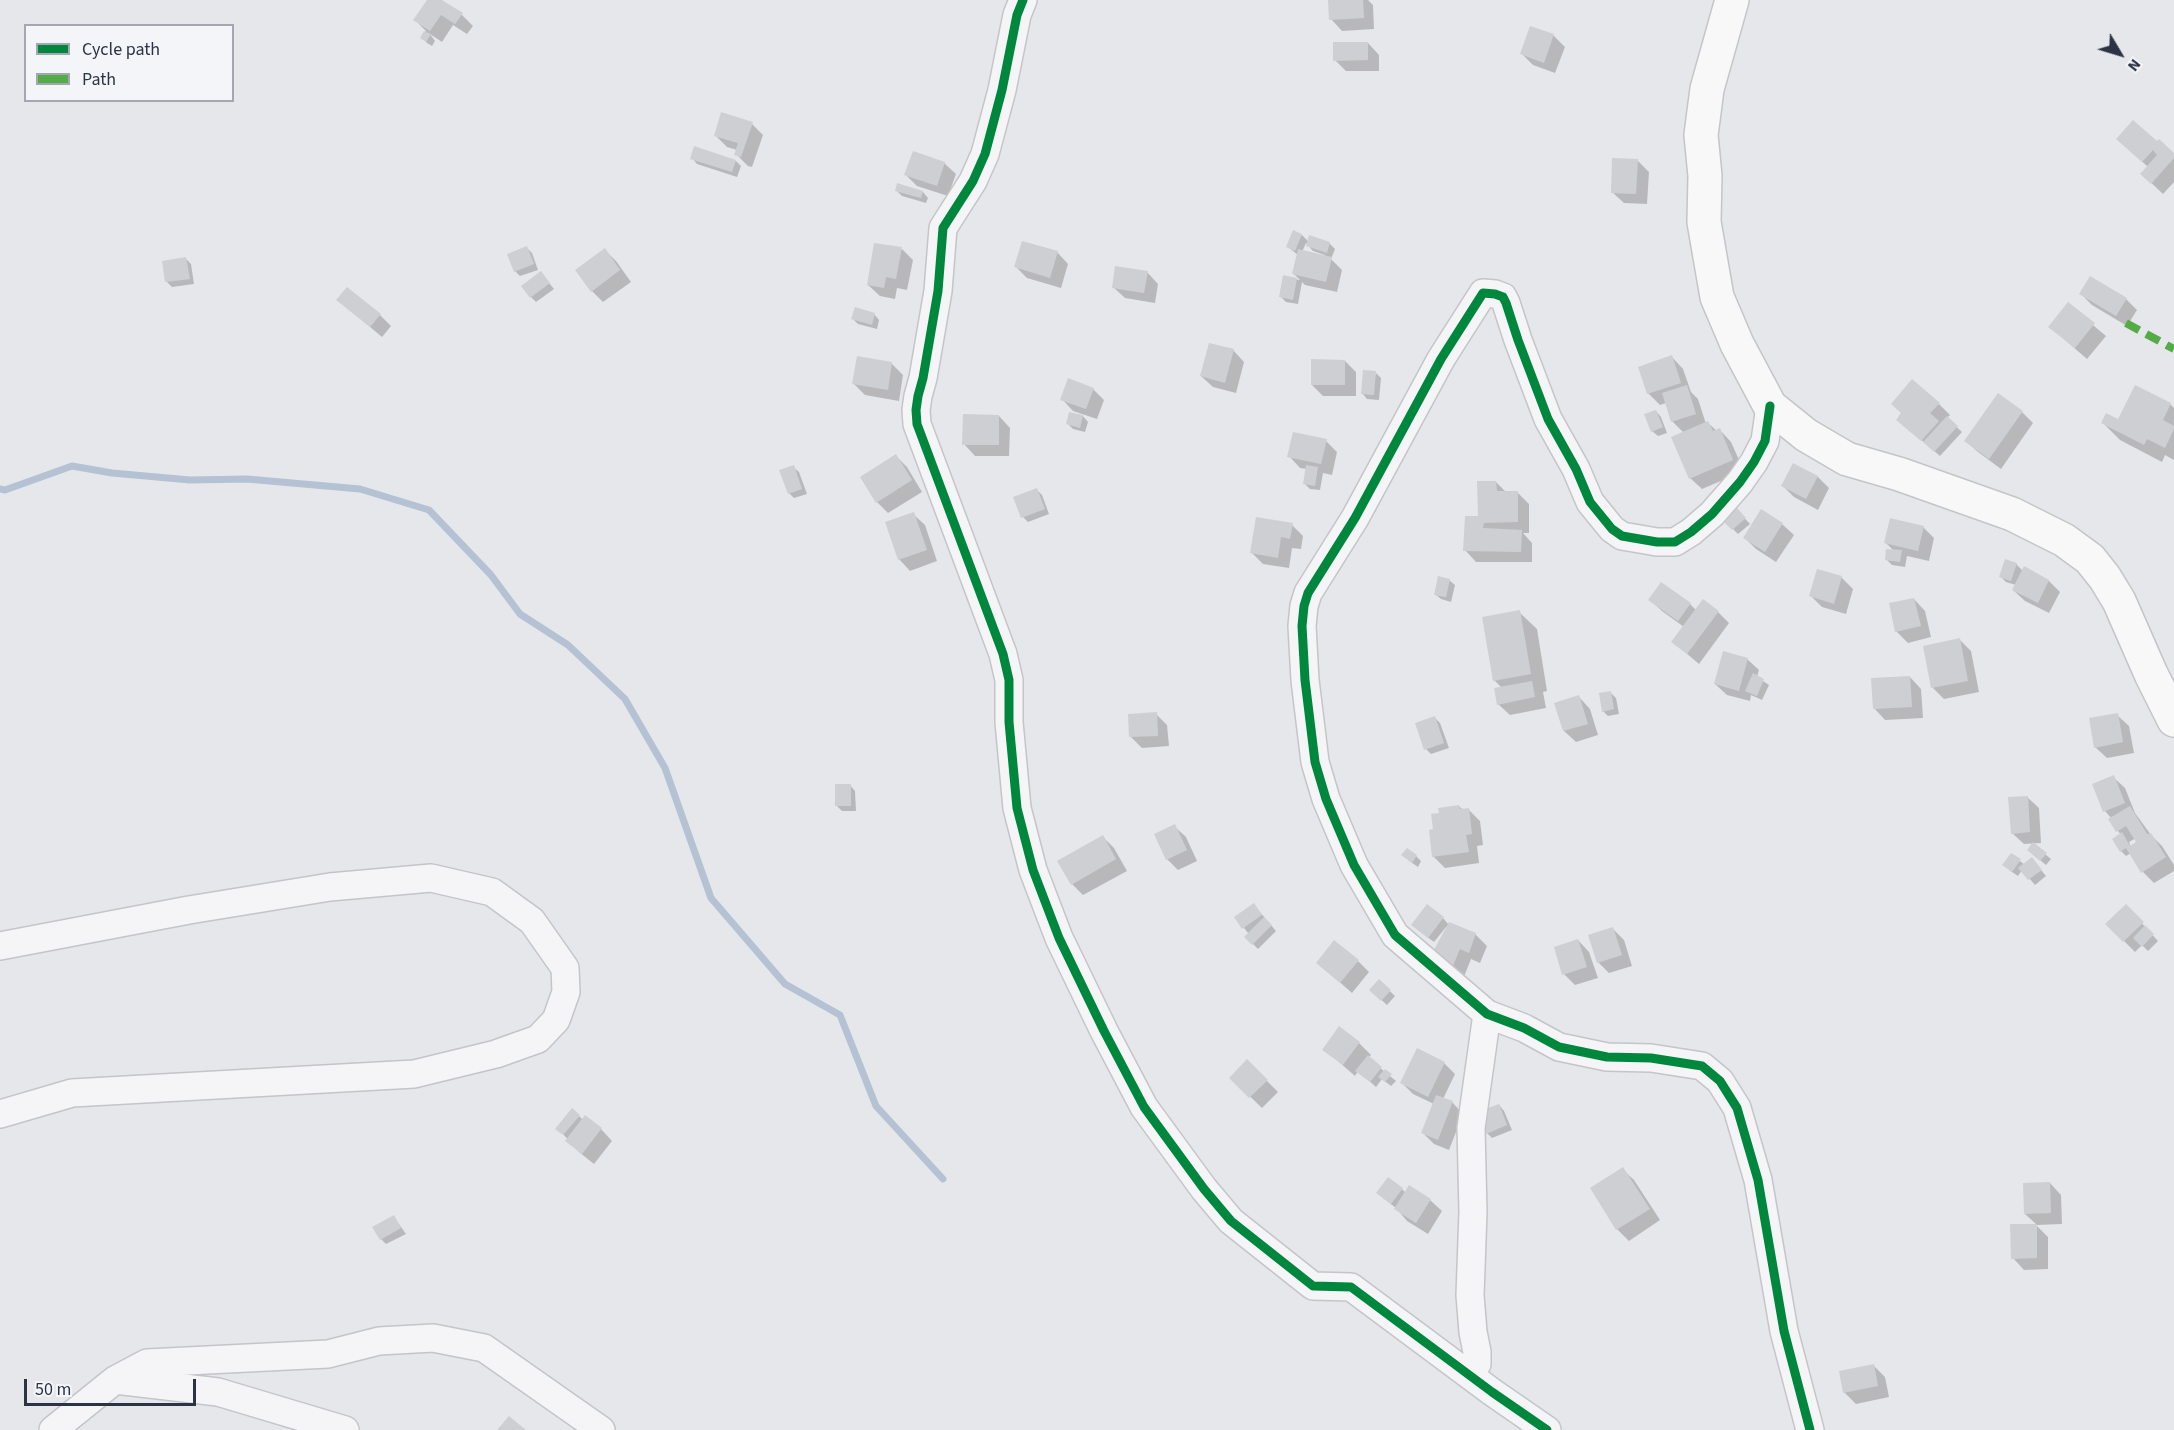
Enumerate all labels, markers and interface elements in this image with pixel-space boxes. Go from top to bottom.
legend [24,24,234,102]
north arrow [2090,24,2150,84]
text: Cycle path [82,37,160,62]
text: N [2122,54,2146,76]
text: Path [82,67,116,92]
scale bar [27,1367,200,1405]
text: 50 m [35,1377,71,1402]

